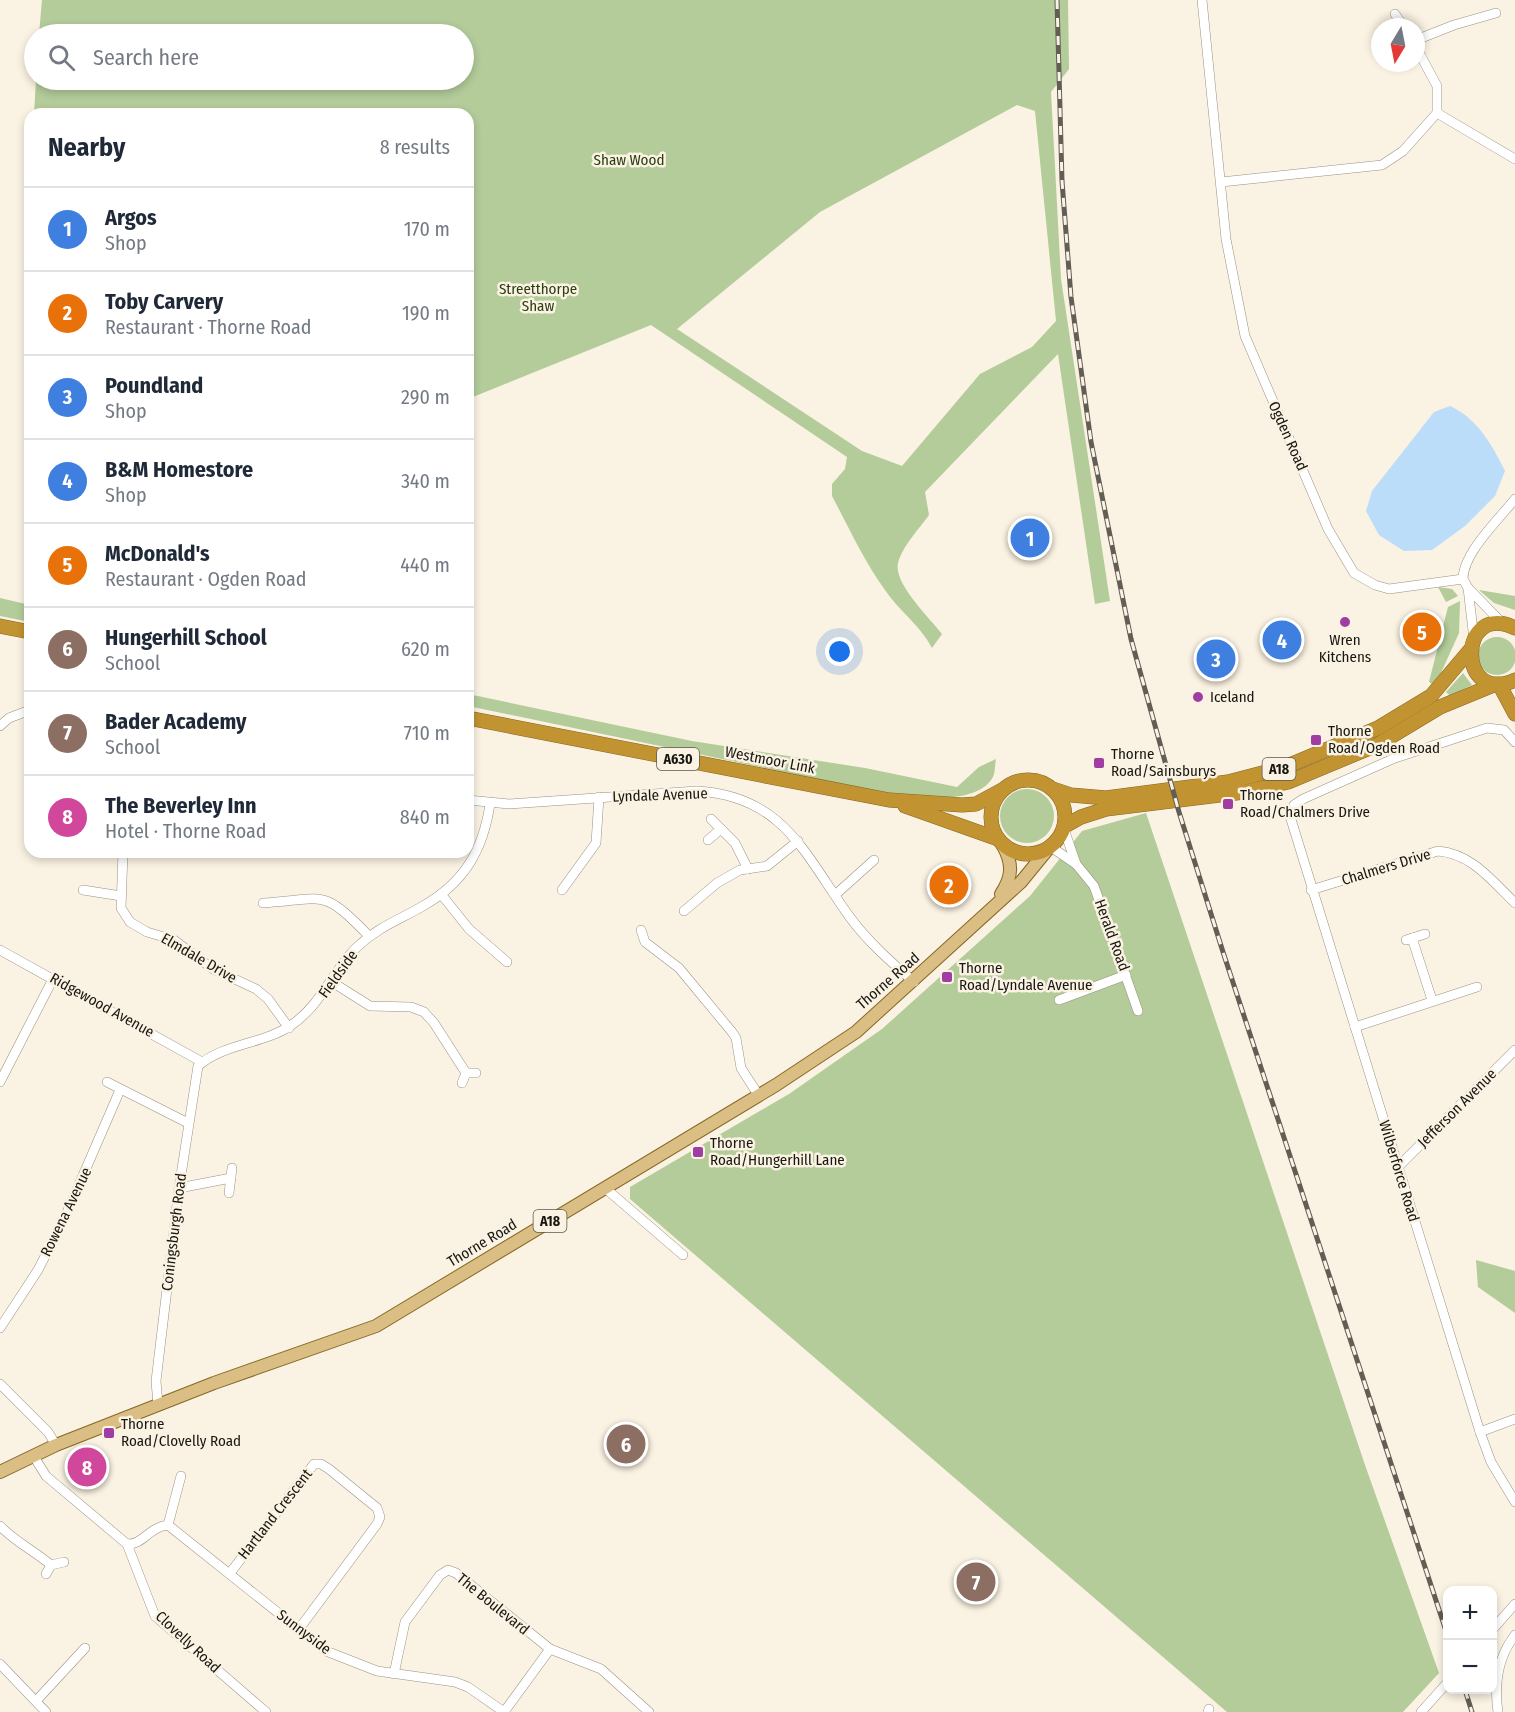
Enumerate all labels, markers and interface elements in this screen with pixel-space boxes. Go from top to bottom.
north arrow [1371,18,1425,72]
search box [24,24,474,90]
icon: search [45,41,78,74]
text: Search here [93,44,199,71]
text: Nearby [48,132,125,163]
text: 8 results [380,135,450,159]
park label: Shaw Wood [594,151,664,169]
text: Argos [105,204,157,231]
text: 1 [63,217,72,241]
text: 170 m [404,217,450,241]
text: Shop [105,231,147,255]
park label: Streetthorpe Shaw [499,280,577,315]
text: Toby Carvery [105,288,223,315]
text: 2 [63,301,72,325]
text: 190 m [402,301,450,325]
text: Restaurant · Thorne Road [105,315,311,339]
text: Poundland [105,372,203,399]
text: 3 [63,385,72,409]
text: 290 m [401,385,450,409]
street label: Ogden Road [1265,398,1311,474]
text: Shop [105,399,147,423]
text: B&M Homestore [105,456,253,483]
text: 4 [62,469,73,493]
text: 340 m [401,469,450,493]
text: Shop [105,483,147,507]
pin: 1 [1010,516,1050,560]
text: McDonald's [105,540,210,567]
text: 5 [63,553,72,577]
text: 440 m [400,553,450,577]
text: Restaurant · Ogden Road [105,567,307,591]
pin: 5 [1402,610,1442,654]
marker: Wren Kitchens [1338,615,1352,629]
pin: 4 [1262,618,1302,662]
text: Hungerhill School [105,624,267,651]
place label: Wren Kitchens [1319,631,1371,666]
pin: 3 [1196,636,1236,682]
text: 6 [62,637,73,661]
text: 620 m [401,637,450,661]
your location [825,637,854,666]
text: School [105,651,160,675]
place label: Iceland [1210,688,1255,706]
marker: Iceland [1191,690,1205,704]
text: Bader Academy [105,708,247,735]
text: 7 [63,721,72,745]
text: 710 m [404,721,450,745]
place label: Thorne Road/Ogden Road [1328,722,1440,757]
marker: Thorne Road/Ogden Road [1309,733,1323,747]
text: School [105,735,160,759]
street label: Westmoor Link [724,742,816,778]
place label: Thorne Road/Sainsburys [1111,745,1216,780]
road number: A630 [657,748,699,770]
marker: Thorne Road/Sainsburys [1092,756,1106,770]
road number: A18 [1262,758,1296,780]
street label: Lyndale Avenue [612,784,708,806]
place label: Thorne Road/Chalmers Drive [1240,786,1370,821]
text: The Beverley Inn [105,792,257,819]
marker: Thorne Road/Chalmers Drive [1221,797,1235,811]
text: 8 [62,805,73,829]
text: 840 m [400,805,450,829]
text: Hotel · Thorne Road [105,819,267,843]
street label: Chalmers Drive [1339,845,1433,889]
pin: 2 [930,862,968,908]
street label: Herald Road [1091,897,1133,973]
street label: Elmdale Drive [158,929,240,987]
street label: Fieldside [315,947,361,1001]
street label: Thorne Road [853,949,923,1013]
place label: Thorne Road/Lyndale Avenue [959,959,1093,994]
street label: Ridgewood Avenue [47,969,157,1041]
marker: Thorne Road/Lyndale Avenue [940,970,954,984]
street label: Jefferson Avenue [1414,1065,1500,1151]
street label: Wilberforce Road [1375,1118,1423,1224]
place label: Thorne Road/Hungerhill Lane [710,1134,845,1169]
marker: Thorne Road/Hungerhill Lane [691,1145,705,1159]
street label: Rowena Avenue [37,1164,95,1260]
street label: Coningsburgh Road [158,1172,190,1292]
road number: A18 [534,1210,566,1232]
street label: Thorne Road [444,1215,520,1271]
place label: Thorne Road/Clovelly Road [121,1415,241,1450]
pin: 6 [606,1422,646,1466]
marker: Thorne Road/Clovelly Road [102,1426,116,1440]
pin: 8 [68,1444,106,1490]
street label: Hartland Crescent [234,1465,316,1563]
pin: 7 [956,1560,996,1604]
street label: The Boulevard [453,1569,533,1639]
map controls [1443,1586,1497,1694]
button: + [1443,1586,1497,1640]
street label: Sunnyside [273,1606,335,1658]
street label: Clovelly Road [152,1607,224,1677]
button: − [1443,1640,1497,1694]

